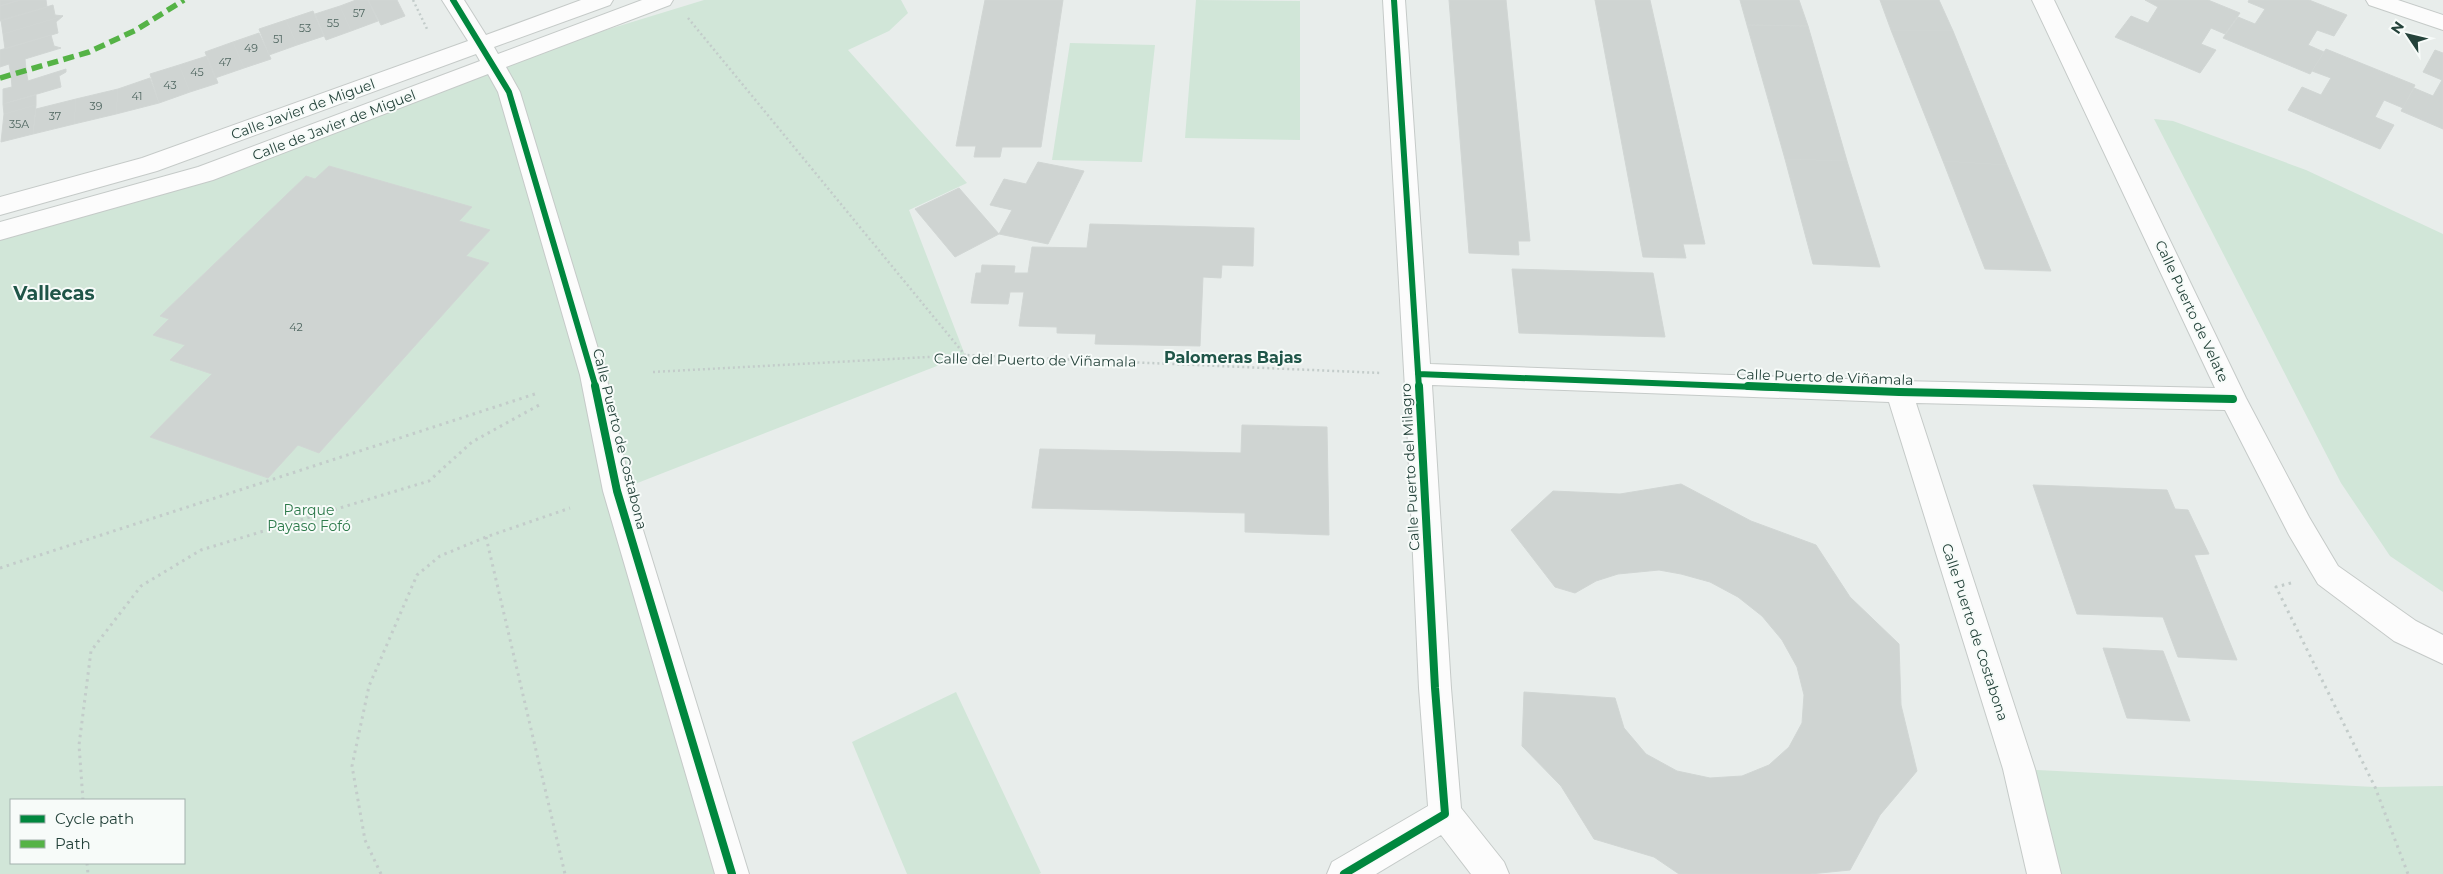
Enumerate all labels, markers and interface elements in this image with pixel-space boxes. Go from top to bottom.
house number: 57 [353,6,365,20]
north arrow [2383,10,2433,60]
house number: 55 [327,16,339,30]
text: N [2387,18,2408,37]
house number: 53 [299,21,311,35]
house number: 51 [273,32,283,46]
house number: 49 [244,41,258,55]
house number: 47 [218,55,232,69]
house number: 45 [190,65,204,79]
street label: Calle Javier de Miguel [229,75,377,143]
house number: 43 [163,78,177,92]
street label: Calle de Javier de Miguel [250,85,418,165]
house number: 41 [132,89,142,103]
house number: 39 [90,99,103,113]
house number: 37 [49,109,61,123]
house number: 35A [9,117,29,131]
street label: Calle Puerto de Velate [2151,237,2233,385]
district label: Vallecas [12,282,95,305]
house number: 42 [289,320,303,334]
street label: Calle Puerto de Costabona [589,347,651,531]
district label: Palomeras Bajas [1164,348,1303,367]
street label: Calle del Puerto de Viñamala [934,349,1136,371]
street label: Calle Puerto de Viñamala [1736,365,1914,389]
street label: Calle Puerto del Milagro [1397,383,1423,551]
park label: Parque Payaso Fofó [267,501,351,535]
street label: Calle Puerto de Costabona [1938,541,2012,723]
legend [10,799,185,864]
text: Cycle path [55,809,134,828]
text: Path [55,834,91,853]

